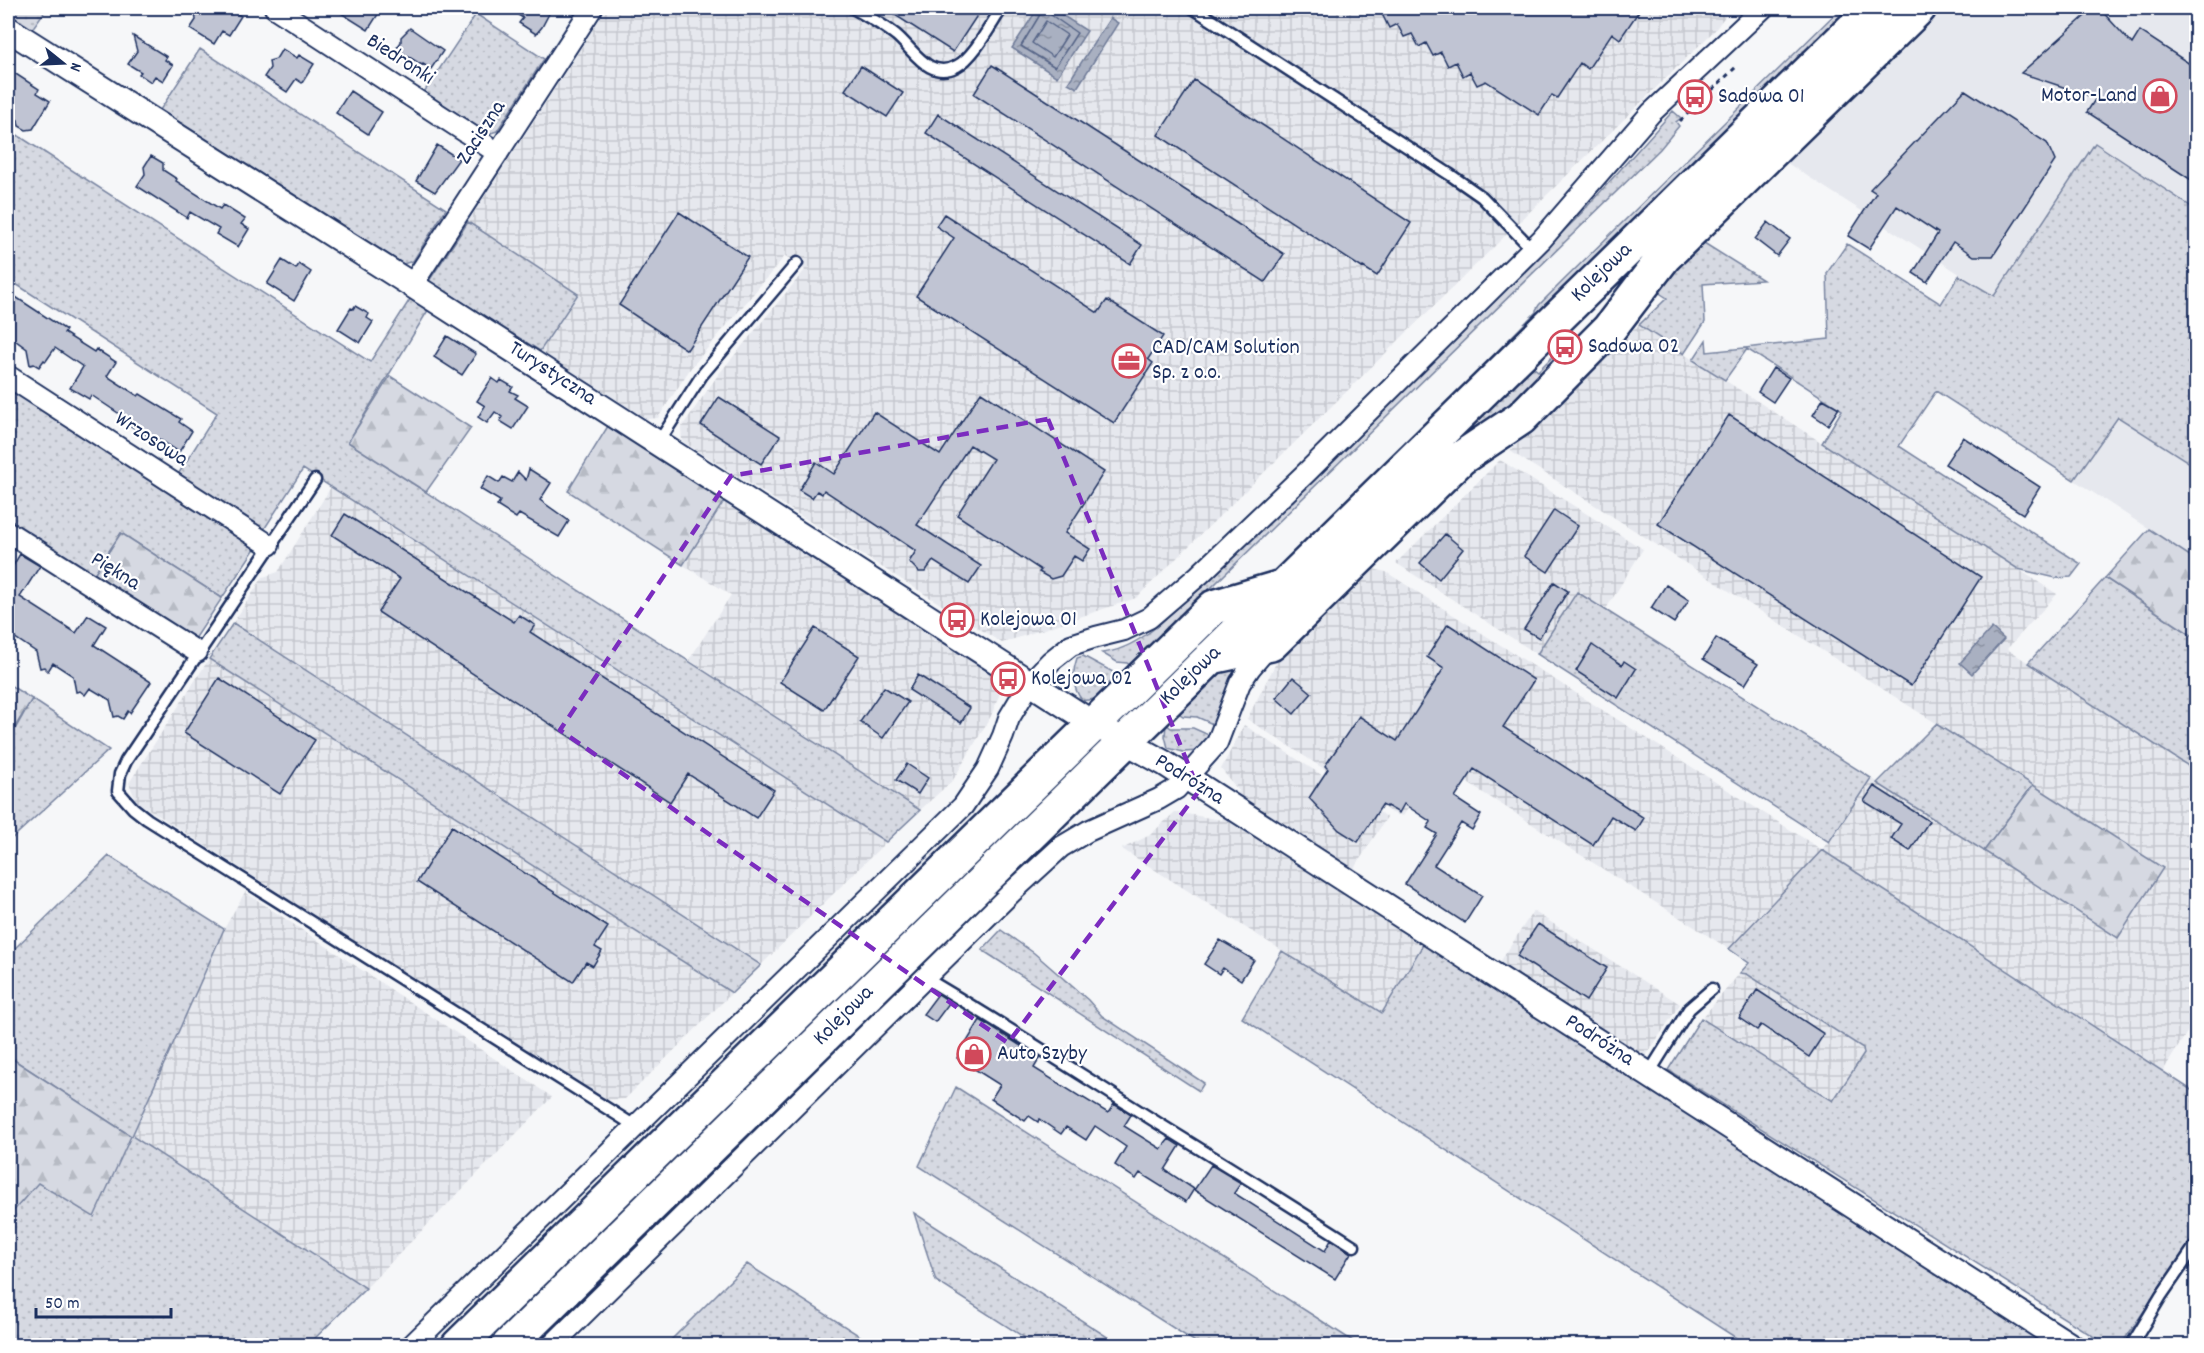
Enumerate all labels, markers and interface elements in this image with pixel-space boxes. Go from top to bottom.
street label: Biedronki [360,26,440,94]
north arrow [33,33,93,93]
text: N [63,60,87,74]
shop icon: Motor-Land [2142,78,2178,114]
bus stop icon: Sadowa 01 [1677,79,1713,115]
place label: Motor-Land [2041,81,2137,112]
place label: Sadowa 01 [1718,82,1804,113]
street label: Zaciszna [450,94,515,171]
street label: Kolejowa [1564,235,1640,310]
bus stop icon: Sadowa 02 [1547,329,1583,365]
place label: Sadowa 02 [1588,332,1679,363]
place label: CAD/CAM Solution Sp. z o.o. [1152,333,1300,389]
street label: Turystyczna [502,334,603,414]
office icon: CAD/CAM Solution Sp. z o.o. [1111,343,1147,379]
street label: Wrzosowa [108,405,195,476]
street label: Piękna [84,545,146,600]
bus stop icon: Kolejowa 01 [939,602,975,638]
place label: Kolejowa 01 [980,605,1077,636]
street label: Kolejowa [1153,638,1229,713]
bus stop icon: Kolejowa 02 [990,661,1026,697]
place label: Kolejowa 02 [1031,664,1133,695]
street label: Podróżna [1148,746,1230,814]
street label: Kolejowa [807,978,882,1053]
street label: Podróżna [1558,1007,1640,1075]
shop icon: Auto Szyby [956,1036,992,1072]
place label: Auto Szyby [997,1039,1088,1070]
scale bar [36,1281,171,1319]
text: 50 m [45,1292,80,1317]

